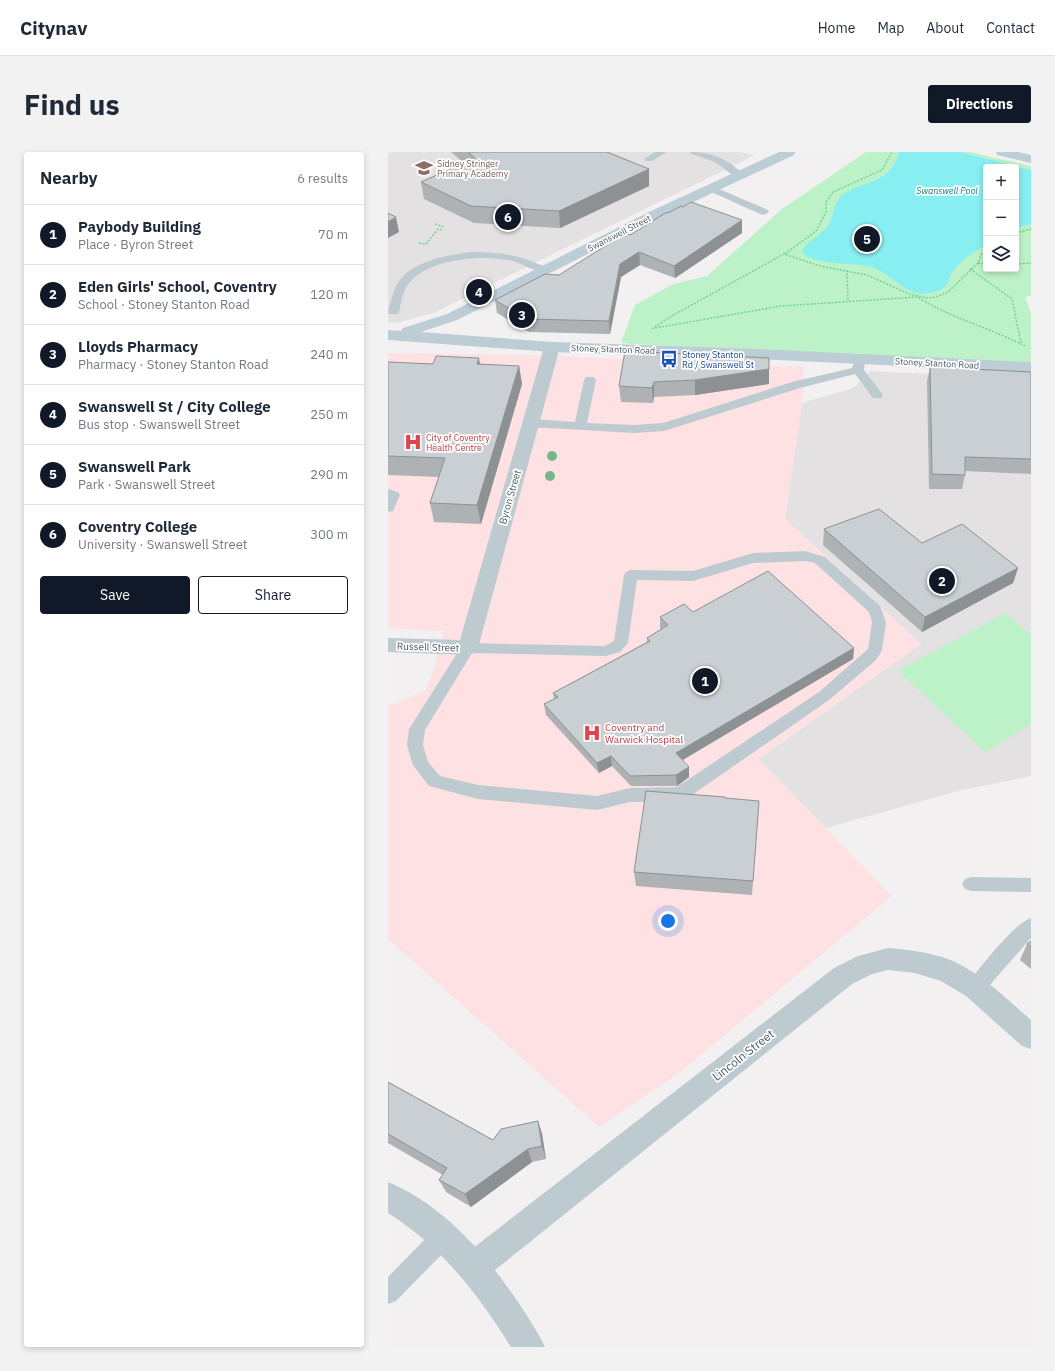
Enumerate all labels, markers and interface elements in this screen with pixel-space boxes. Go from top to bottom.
text: Citynav [20,16,87,40]
text: Home [818,19,855,37]
text: Map [877,19,904,37]
text: About [926,19,964,37]
text: Contact [986,19,1035,37]
button: Directions [928,85,1031,123]
text: Find us [24,86,120,123]
school or university icon: Sidney Stringer Primary Academy [414,158,434,178]
place label: Sidney Stringer Primary Academy [437,158,509,179]
map controls [983,164,1019,272]
button: + [983,164,1019,200]
text: Nearby [40,167,98,189]
text: 6 results [297,170,348,187]
water label: Swanswell Pool [916,185,978,196]
button: − [983,200,1019,236]
pin: 6 [495,202,521,232]
street label: Swanswell Street [585,212,653,254]
text: Paybody Building [78,217,201,236]
pin: 5 [854,224,880,254]
text: 1 [49,226,57,243]
text: 70 m [318,226,348,243]
text: Place · Byron Street [78,236,193,253]
button: layers [983,236,1019,272]
text: Eden Girls' School, Coventry [78,277,277,296]
pin: 4 [466,277,492,307]
text: 2 [49,286,57,303]
text: 120 m [310,286,348,303]
text: School · Stoney Stanton Road [78,296,250,313]
pin: 3 [509,300,535,330]
text: Lloyds Pharmacy [78,337,198,356]
street label: Stoney Stanton Road [571,342,655,356]
text: 3 [49,346,57,363]
text: 240 m [310,346,348,363]
bus stop icon: Stoney Stanton Rd / Swanswell St [659,349,679,369]
place label: Stoney Stanton Rd / Swanswell St [682,349,754,370]
street label: Stoney Stanton Road [895,355,979,371]
text: Pharmacy · Stoney Stanton Road [78,356,269,373]
text: Swanswell St / City College [78,397,271,416]
text: 4 [49,406,57,423]
text: 250 m [310,406,348,423]
text: Bus stop · Swanswell Street [78,416,240,433]
hospital icon: City of Coventry Health Centre [403,432,423,452]
place label: City of Coventry Health Centre [426,432,490,453]
text: Swanswell Park [78,457,191,476]
text: 5 [49,466,57,483]
text: 290 m [310,466,348,483]
street label: Byron Street [496,468,524,526]
text: Park · Swanswell Street [78,476,215,493]
text: Coventry College [78,517,197,536]
text: 6 [49,526,57,543]
text: 300 m [310,526,348,543]
text: University · Swanswell Street [78,536,247,553]
pin: 2 [929,566,955,596]
button: Save [40,576,190,614]
button: Share [198,576,348,614]
street label: Russell Street [397,639,460,655]
pin: 1 [692,666,718,696]
place label: Coventry and Warwick Hospital [605,721,683,746]
hospital icon: Coventry and Warwick Hospital [582,723,602,743]
your location [658,911,678,931]
street label: Lincoln Street [709,1026,777,1084]

